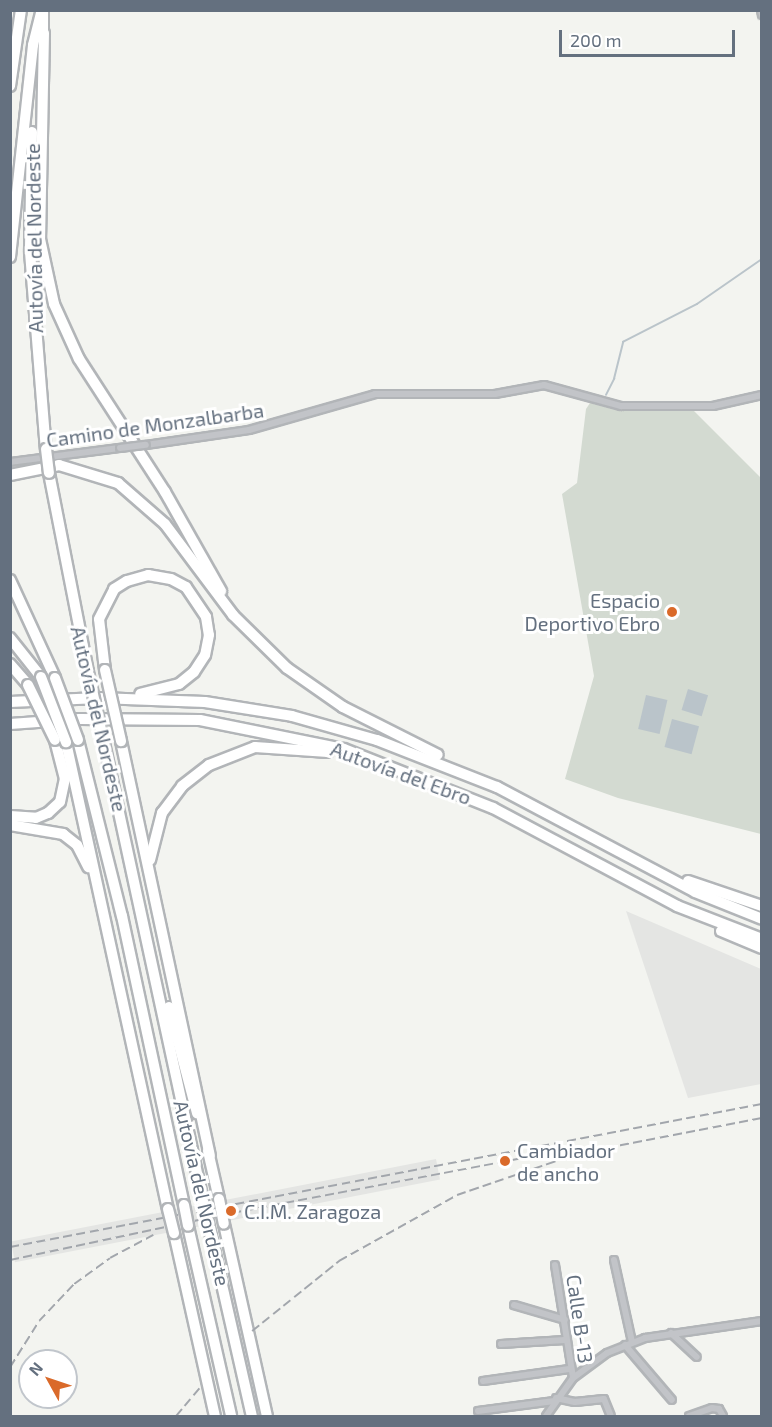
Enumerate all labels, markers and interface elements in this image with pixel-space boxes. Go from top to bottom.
scale bar [562,18,738,56]
text: 200 m [570,29,622,51]
street label: Autovía del Nordeste [20,143,48,333]
street label: Camino de Monzalbarba [45,398,265,452]
place label: Espacio Deportivo Ebro [524,588,660,635]
marker: Espacio Deportivo Ebro [665,605,679,619]
street label: Autovía del Nordeste [66,624,132,814]
street label: Autovía del Ebro [327,736,475,810]
street label: Autovía del Nordeste [169,1098,235,1288]
place label: Cambiador de ancho [517,1138,615,1185]
marker: Cambiador de ancho [498,1154,512,1168]
place label: C.I.M. Zaragoza [244,1199,381,1223]
marker: C.I.M. Zaragoza [222,1202,240,1220]
street label: Calle B-13 [562,1273,598,1365]
north arrow [18,1349,78,1409]
text: N [24,1358,46,1379]

